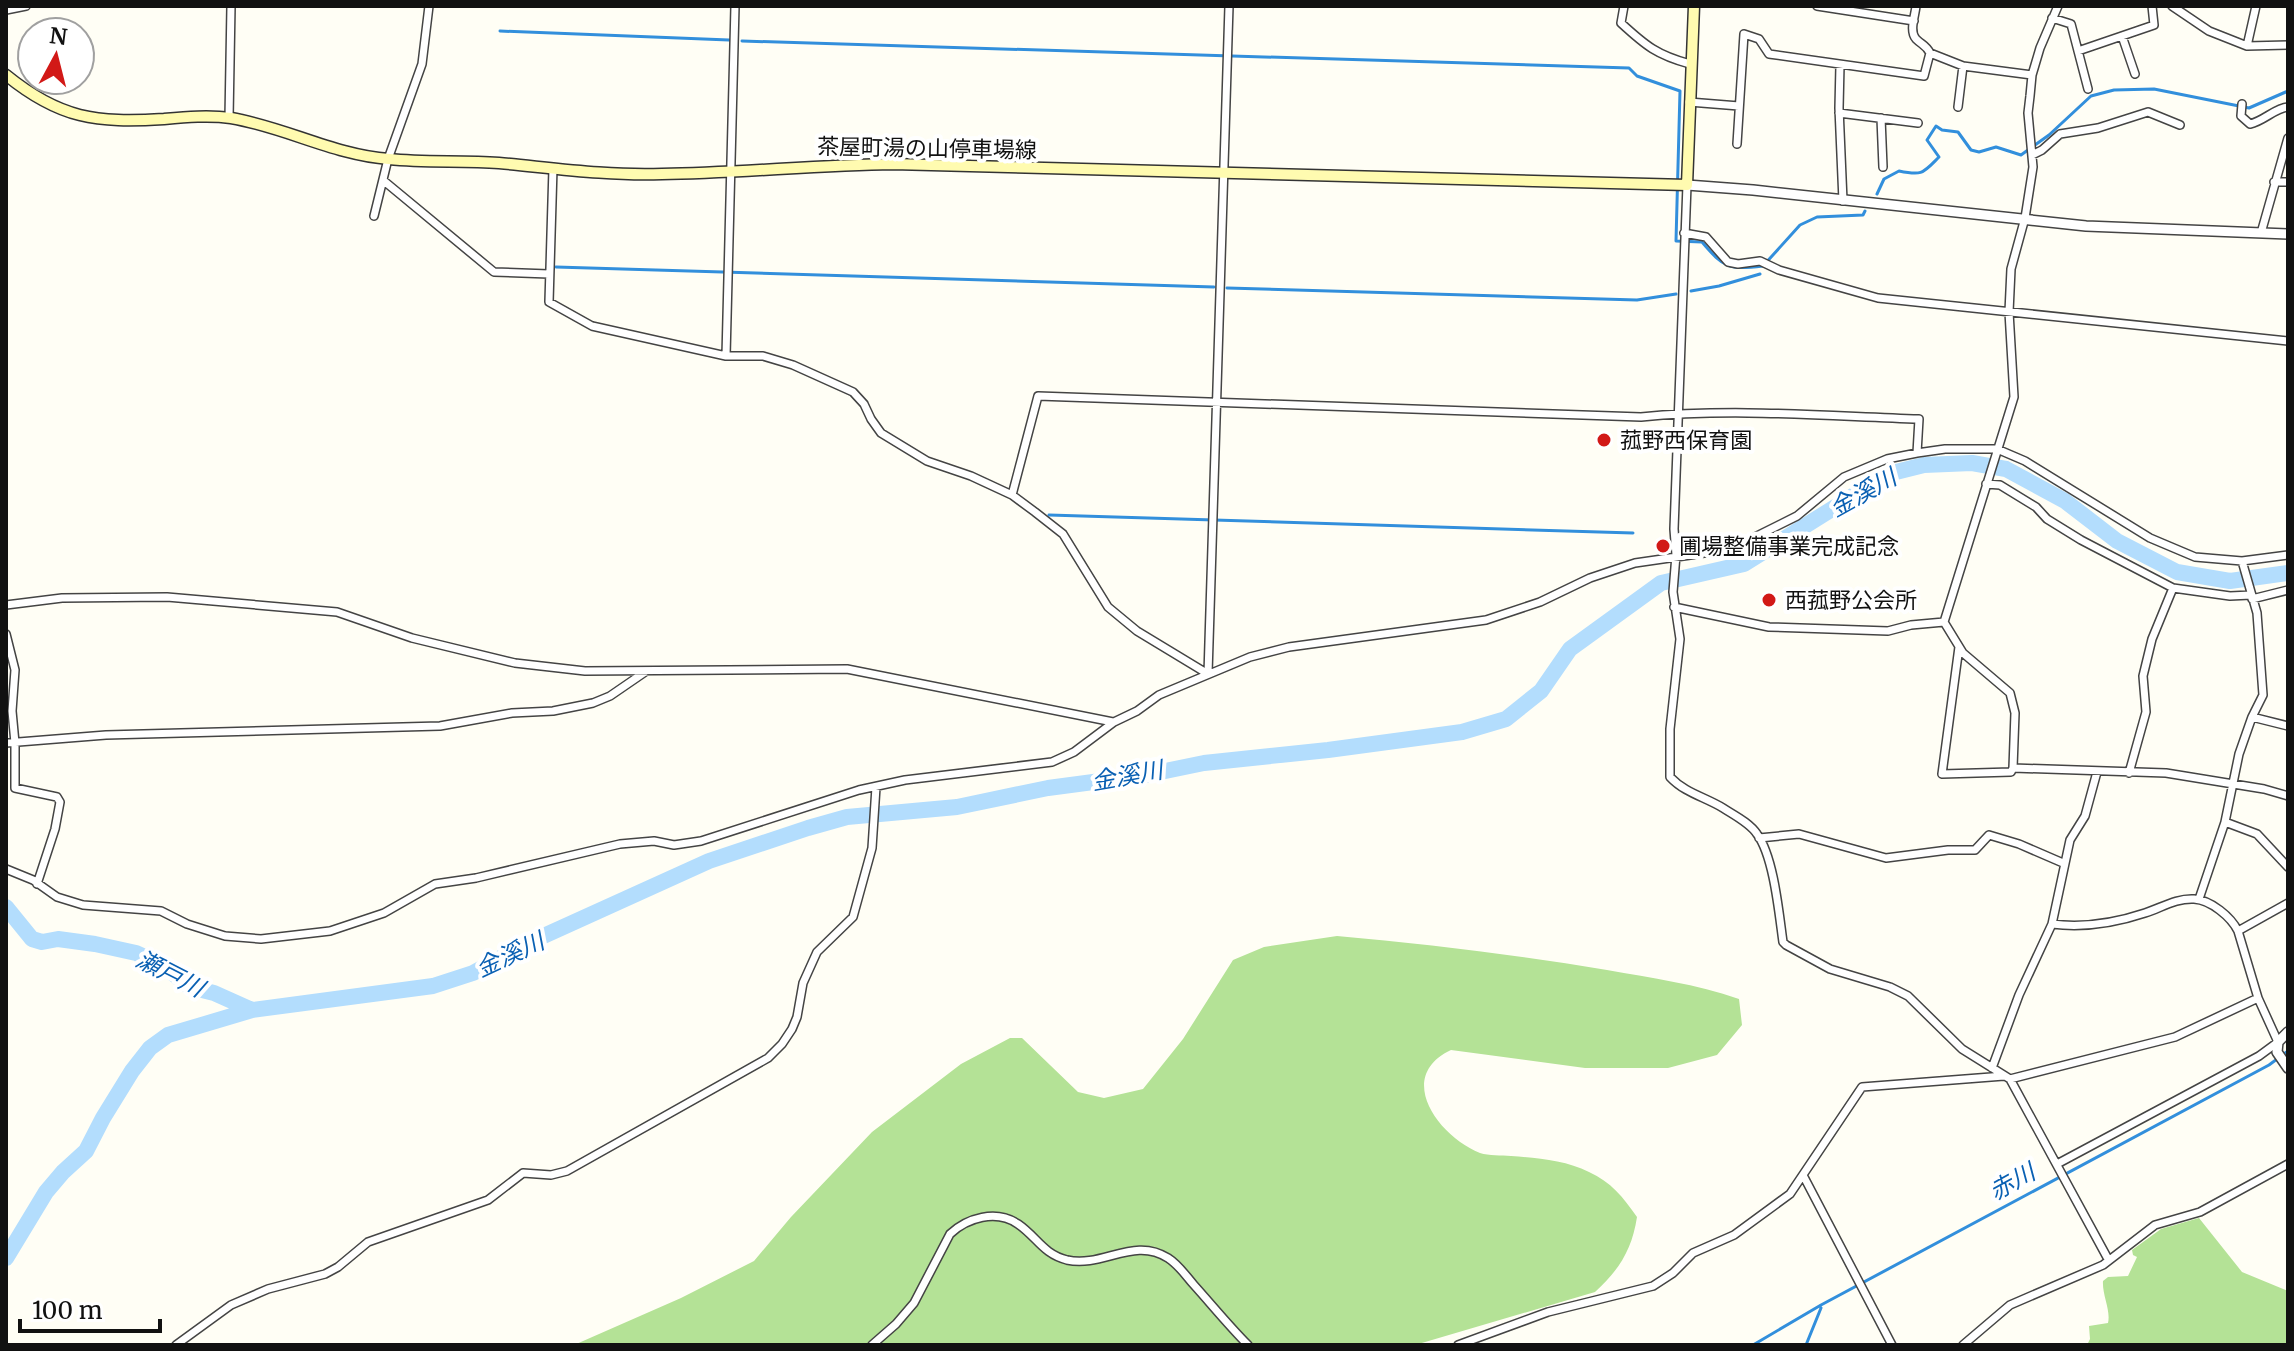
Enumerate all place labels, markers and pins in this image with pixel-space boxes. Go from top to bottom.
place label: 菰野西保育園 [1620,426,1752,454]
marker: 菰野西保育園 [1595,431,1613,449]
place label: 圃場整備事業完成記念 [1679,532,1899,560]
marker: 圃場整備事業完成記念 [1654,537,1672,555]
place label: 西菰野公会所 [1785,586,1917,614]
marker: 西菰野公会所 [1760,591,1778,609]

